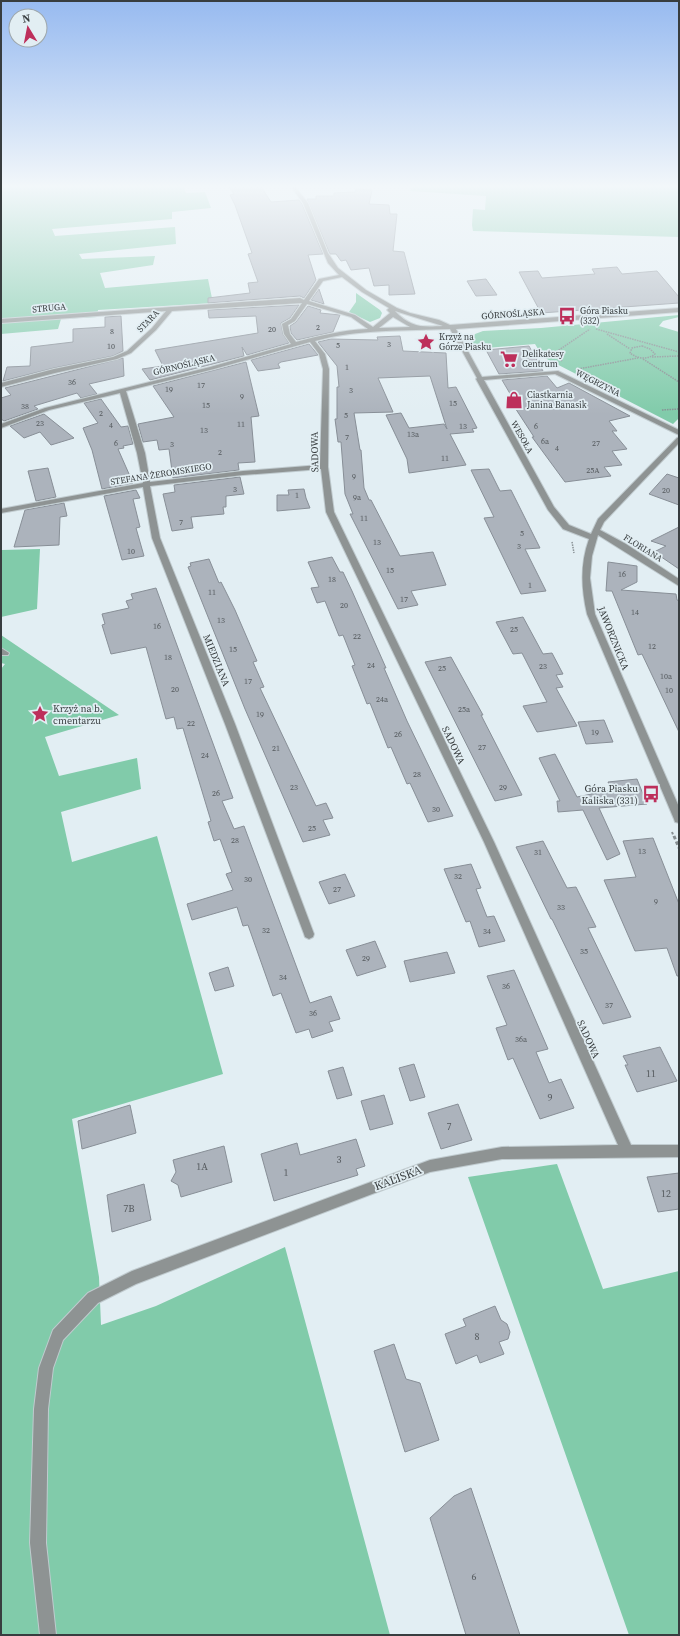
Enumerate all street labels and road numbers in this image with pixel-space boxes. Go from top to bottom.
street label: STRUGA [32,301,66,315]
street label: GÓRNOŚLĄSKA [481,306,545,322]
street label: STARA [134,307,162,335]
street label: GÓRNOŚLĄSKA [152,351,216,379]
street label: WĘGRZYNA [574,367,623,399]
street label: WESOŁA [508,418,536,456]
street label: SADOWA [308,431,321,472]
street label: STEFANA ŻEROMSKIEGO [109,459,213,488]
street label: FLORIANA [621,531,665,565]
street label: JAWORZNICKA [594,603,632,672]
street label: MIEDZIANA [200,632,233,688]
street label: SADOWA [439,724,468,767]
street label: SADOWA [574,1018,603,1061]
street label: KALISKA [372,1162,424,1194]

